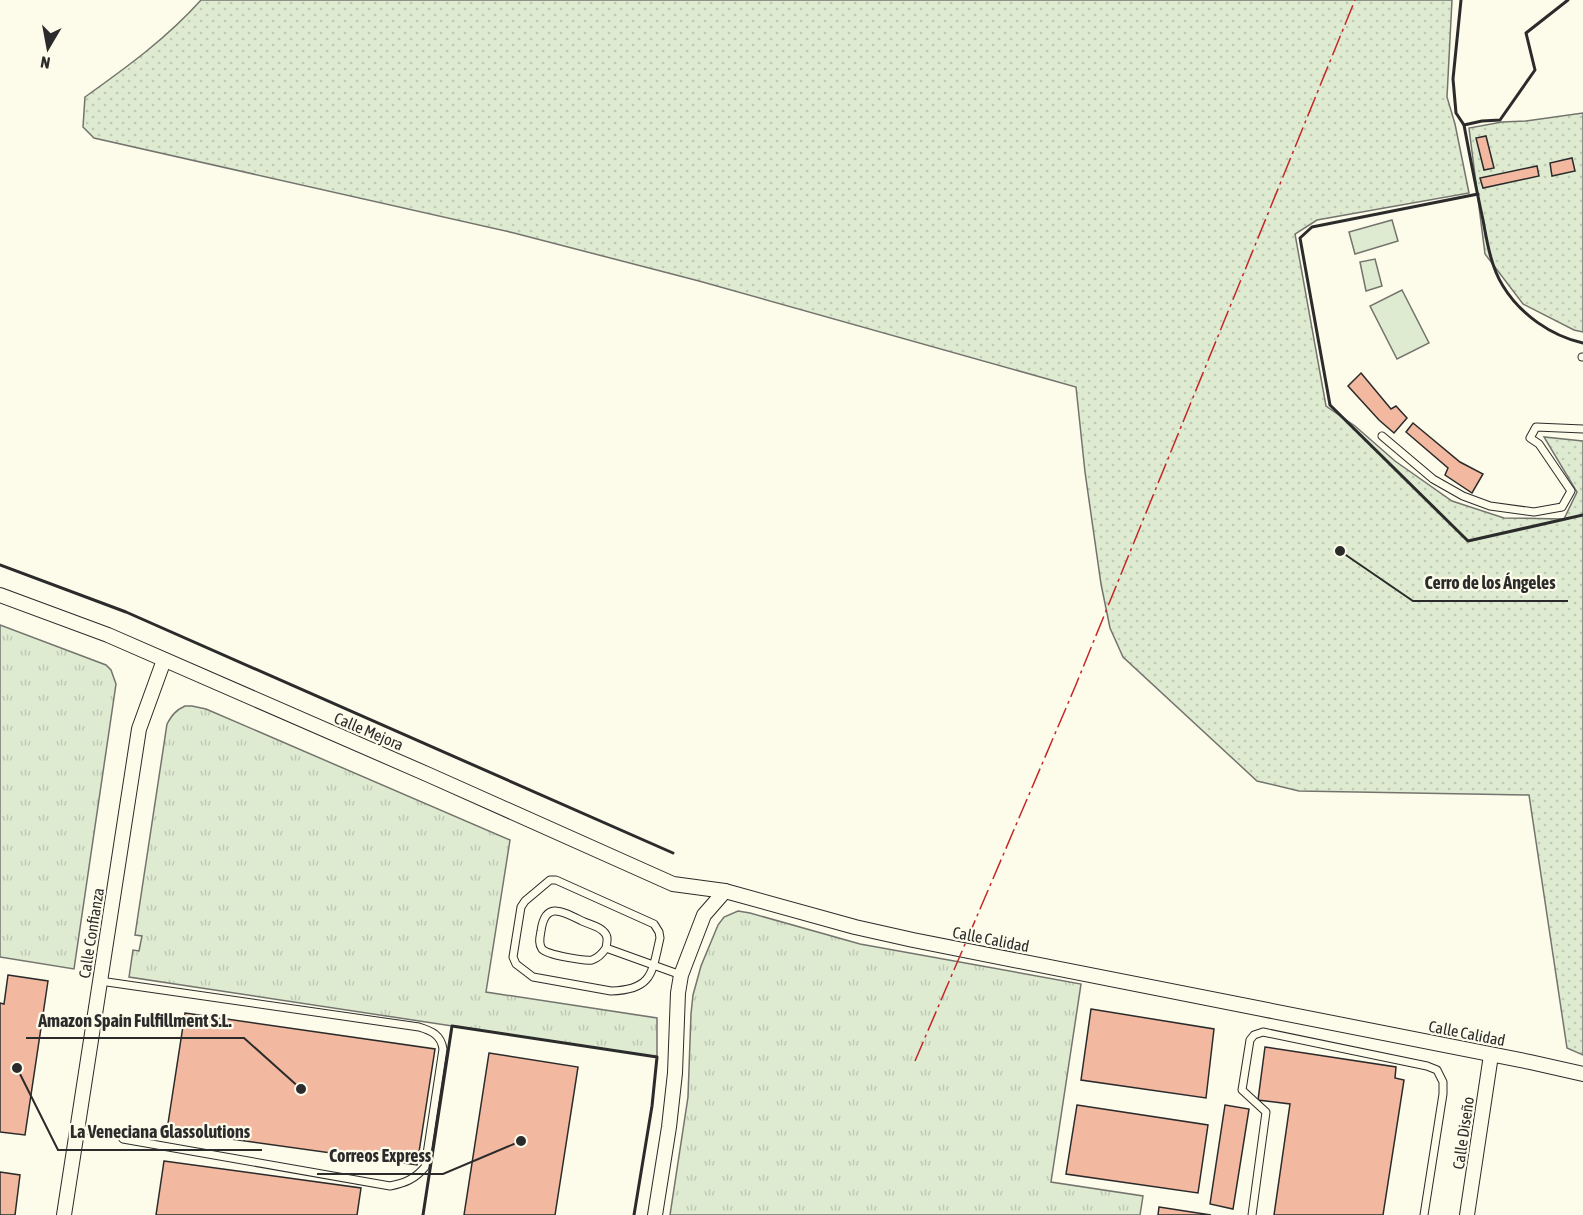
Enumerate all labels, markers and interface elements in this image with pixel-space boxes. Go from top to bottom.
north arrow [18,18,78,78]
text: N [39,53,52,72]
callout: Cerro de los Ángeles [1413,565,1568,601]
text: Cerro de los Ángeles [1424,572,1556,593]
street label: Calle Mejora [331,708,406,755]
street label: Calle Confianza [75,886,107,980]
street label: Calle Calidad [951,923,1031,955]
callout: Amazon Spain Fulfillment S.L. [26,1002,244,1038]
text: Amazon Spain Fulfillment S.L. [37,1010,232,1031]
street label: Calle Calidad [1427,1017,1507,1049]
street label: Calle Diseño [1449,1095,1477,1171]
callout: La Veneciana Glassolutions [58,1114,262,1150]
text: La Veneciana Glassolutions [70,1121,251,1142]
callout: Correos Express [317,1138,443,1174]
text: Correos Express [329,1145,432,1166]

